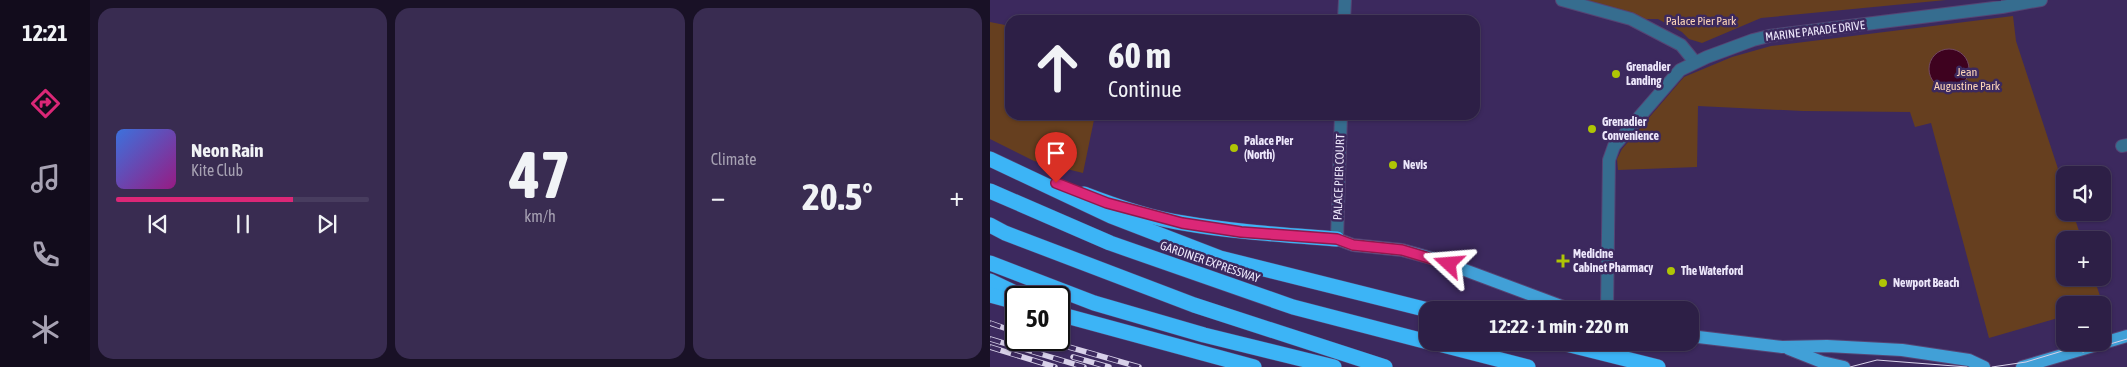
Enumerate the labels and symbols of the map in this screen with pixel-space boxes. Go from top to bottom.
park label: Palace Pier Park [1666,14,1737,28]
street label: MARINE PARADE DRIVE [1764,18,1866,44]
place label: Grenadier Landing [1626,60,1671,88]
park label: Jean Augustine Park [1934,65,2001,93]
marker: Grenadier Landing [1610,68,1622,80]
place label: Grenadier Convenience [1602,115,1659,143]
marker: Grenadier Convenience [1586,123,1598,135]
pin [1035,132,1077,183]
street label: PALACE PIER COURT [1331,133,1348,220]
place label: Palace Pier (North) [1244,134,1293,162]
marker: Palace Pier (North) [1228,142,1240,154]
place label: Nevis [1403,158,1428,172]
marker: Nevis [1387,159,1399,171]
position arrow [1422,237,1474,289]
street label: GARDINER EXPRESSWAY [1158,238,1262,286]
place label: Medicine Cabinet Pharmacy [1573,247,1653,275]
marker: Medicine Cabinet Pharmacy [1557,255,1569,267]
place label: The Waterford [1681,264,1744,278]
marker: The Waterford [1665,265,1677,277]
place label: Newport Beach [1893,276,1960,290]
marker: Newport Beach [1877,277,1889,289]
speed limit sign: 50 [1005,286,1070,351]

